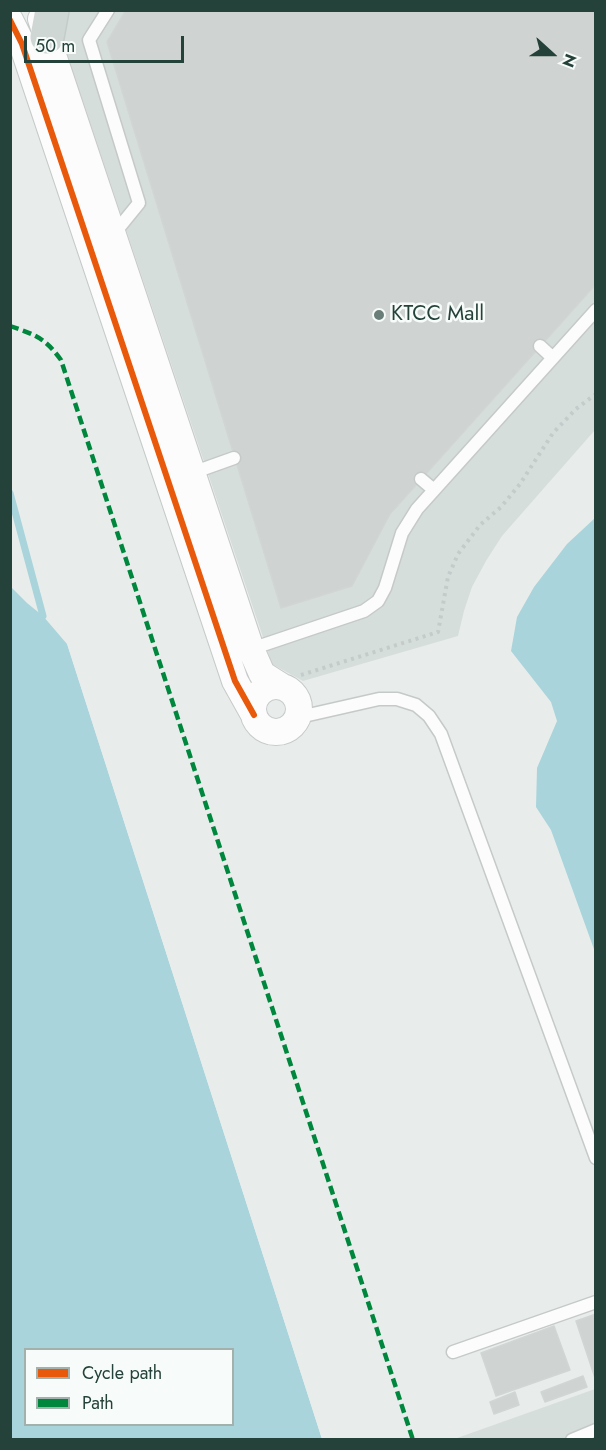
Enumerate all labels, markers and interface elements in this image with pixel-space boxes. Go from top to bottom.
scale bar [27,24,188,62]
north arrow [522,24,582,84]
text: 50 m [35,33,75,59]
text: N [556,51,582,71]
place label: KTCC Mall [391,302,484,328]
marker: KTCC Mall [372,308,386,322]
legend [24,1348,234,1426]
text: Cycle path [82,1360,162,1386]
text: Path [82,1390,114,1416]

